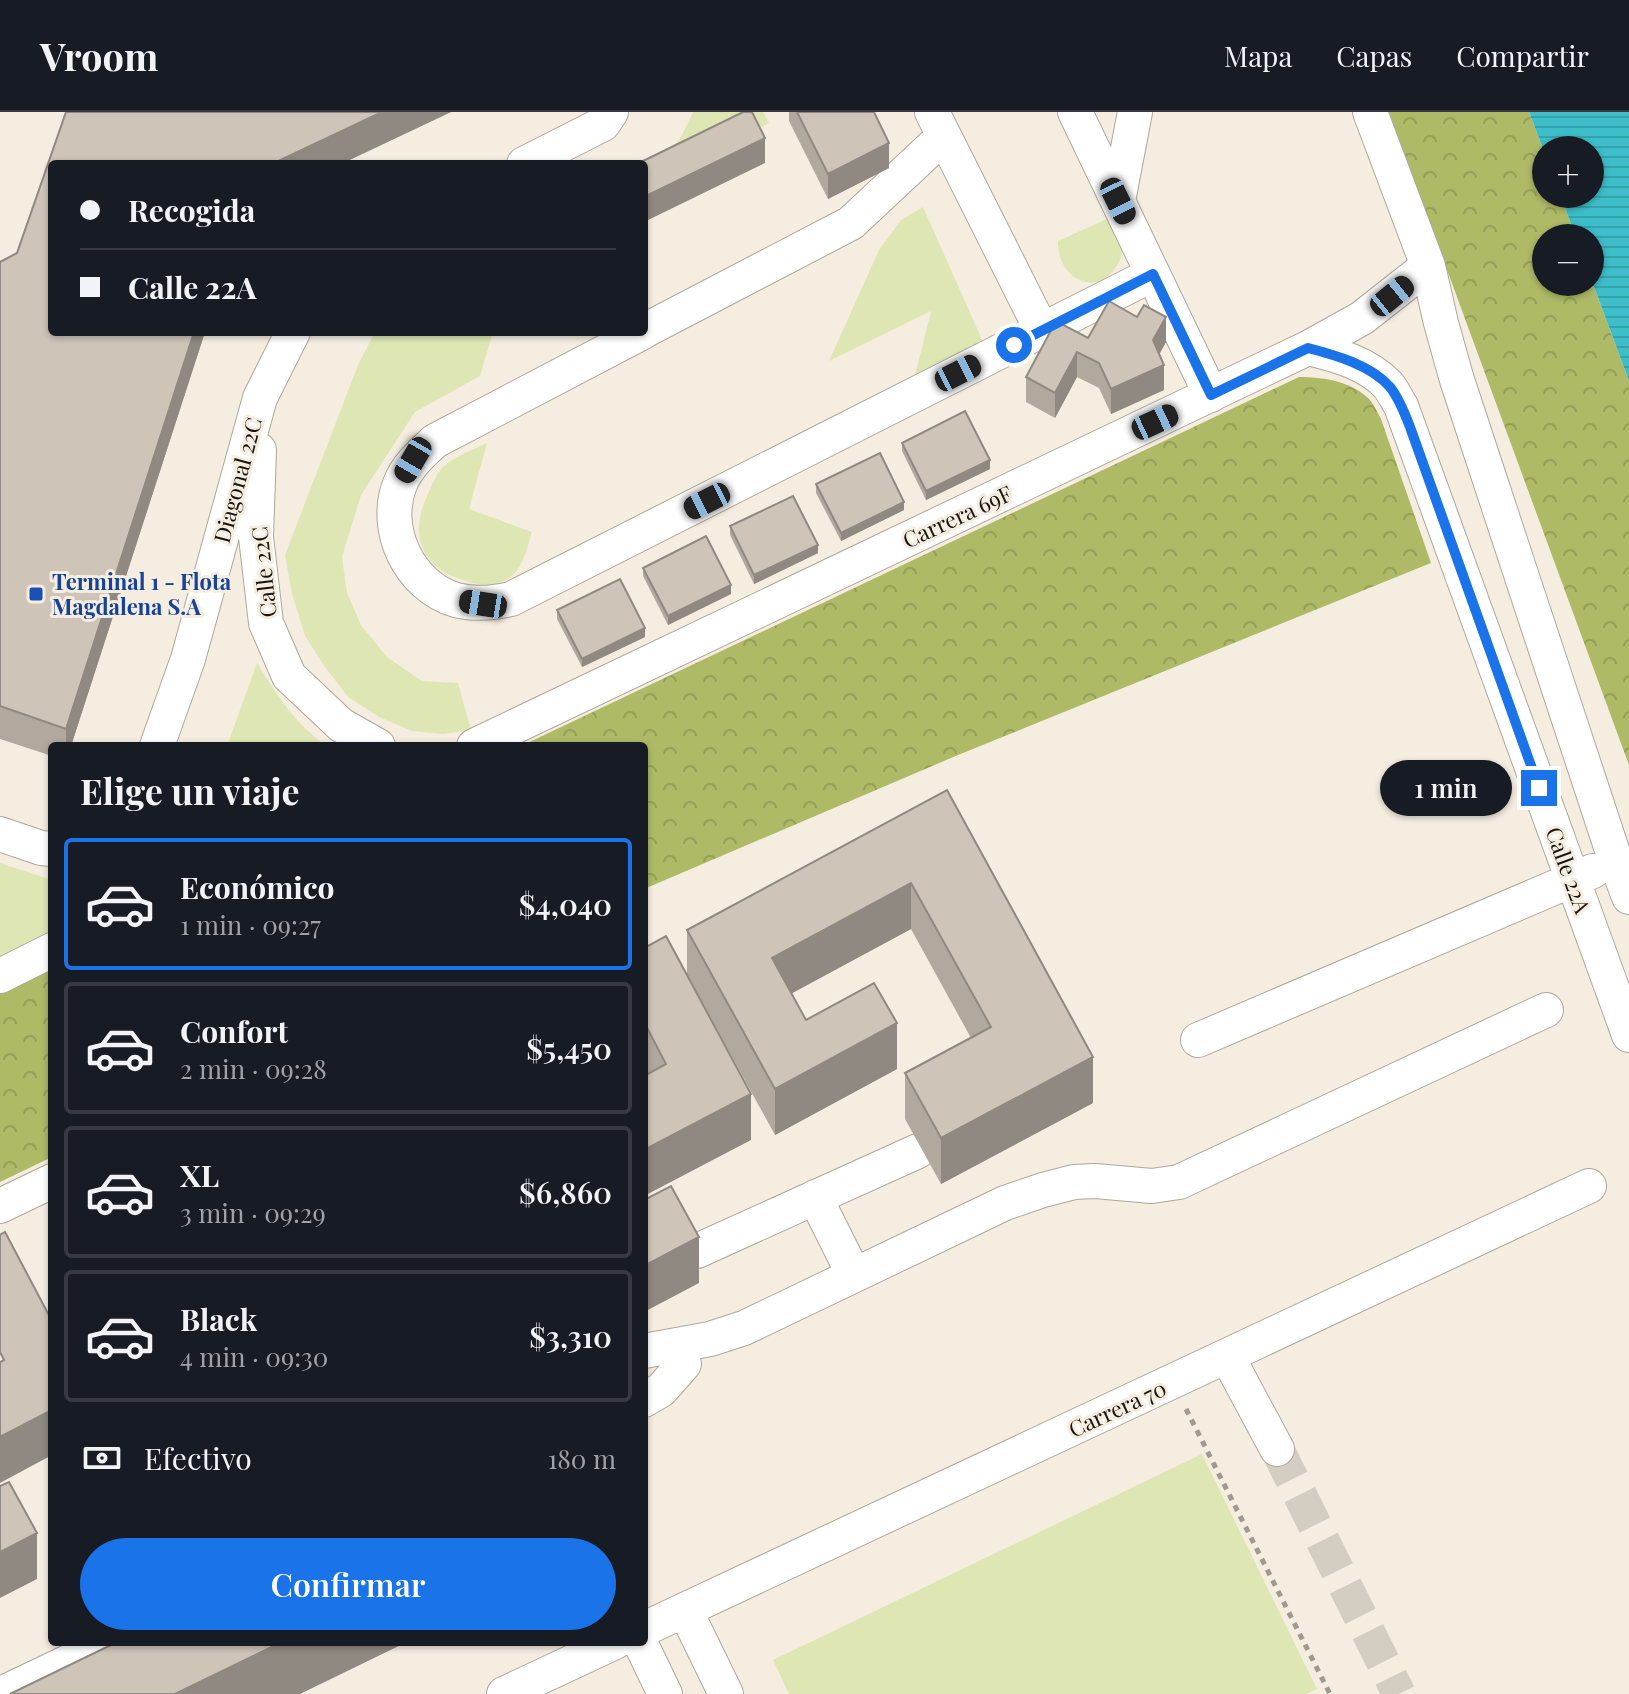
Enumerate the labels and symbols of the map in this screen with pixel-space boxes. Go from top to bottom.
car [1097,174,1139,228]
car [1366,272,1418,320]
route start [996,327,1032,363]
car [931,351,985,395]
car [1128,401,1182,443]
street label: Diagonal 22C [206,414,268,546]
car [391,433,435,487]
street label: Carrera 69F [897,478,1017,554]
car [680,479,734,523]
street label: Calle 22C [243,525,283,619]
place label: Terminal 1 - Flota Magdalena S.A [52,566,232,621]
marker: Terminal 1 - Flota Magdalena S.A [27,585,45,603]
car [457,588,509,620]
callout: 1 min [1379,760,1511,816]
route end [1521,770,1557,806]
street label: Calle 22A [1540,823,1599,918]
street label: Carrera 70 [1063,1372,1171,1444]

